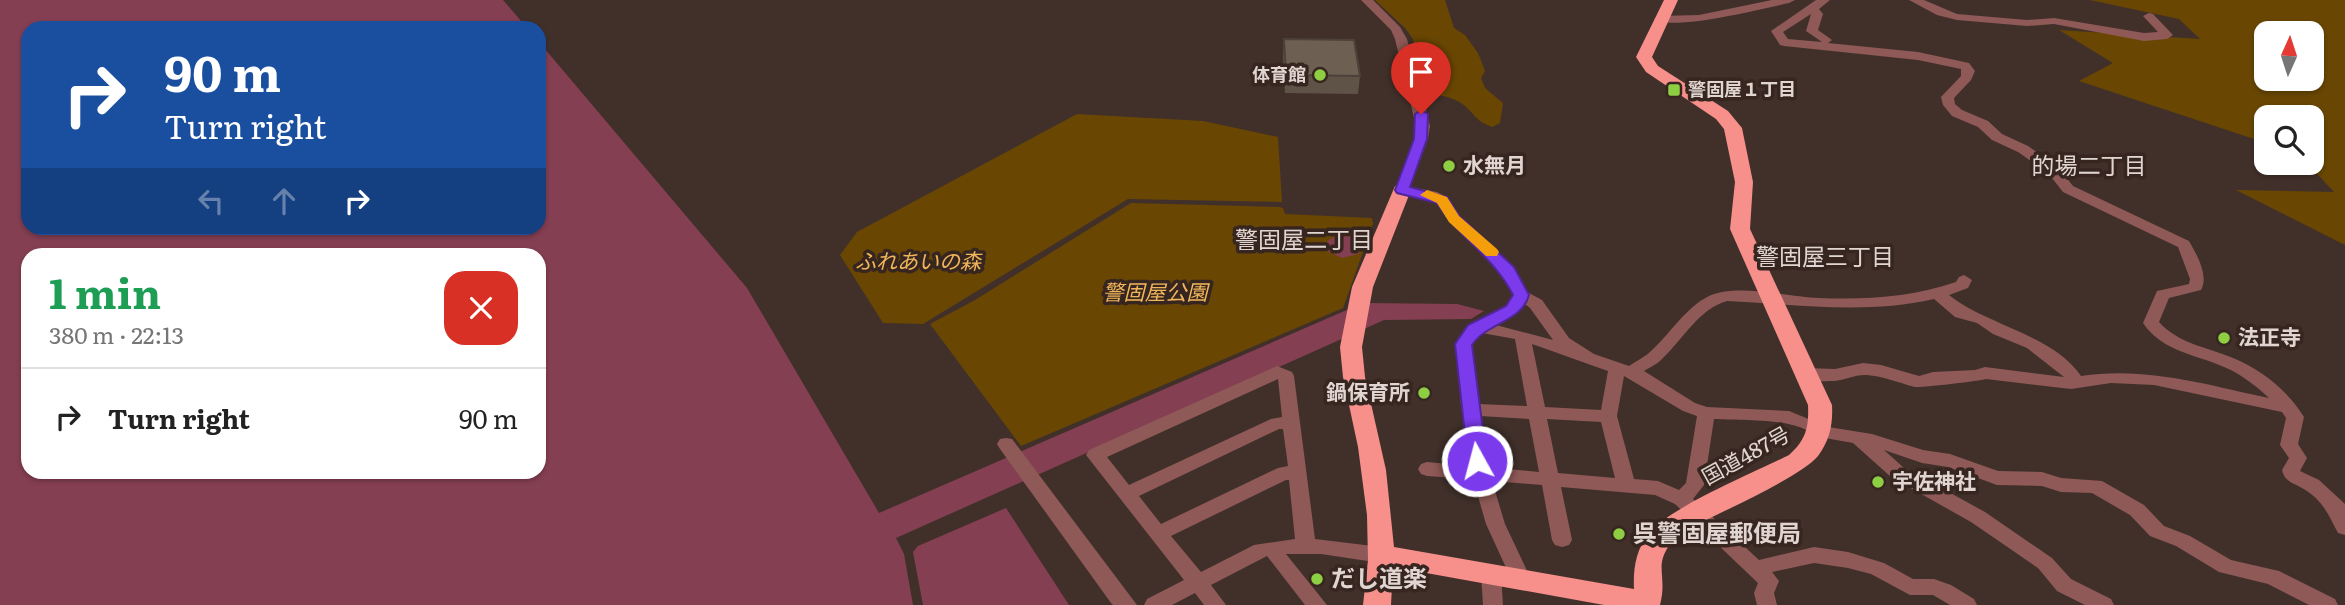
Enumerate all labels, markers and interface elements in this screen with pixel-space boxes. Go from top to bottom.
north arrow [2254,21,2324,91]
map controls [2254,21,2324,175]
text: 90 m [164,34,281,107]
pin [1391,42,1451,114]
icon: right [49,49,140,140]
icon: arrive [1402,53,1440,91]
place label: 体育館 [1252,60,1306,87]
marker: 体育館 [1312,67,1328,83]
place label: 警固屋１丁目 [1688,75,1796,102]
marker: 警固屋１丁目 [1666,82,1682,98]
text: Turn right [164,101,326,149]
button: search [2254,105,2324,175]
district label: 的場二丁目 [2032,147,2147,181]
place label: 水無月 [1463,148,1526,179]
marker: 水無月 [1441,158,1457,174]
icon: left [192,182,230,220]
icon: ahead [265,182,303,220]
icon: right [338,182,376,220]
district label: 警固屋二丁目 [1235,221,1373,255]
district label: 警固屋三丁目 [1756,238,1894,272]
park label: ふれあいの森 [855,244,983,275]
text: 1 min [49,260,161,322]
button: close [444,271,518,345]
park label: 警固屋公園 [1103,275,1210,306]
text: 380 m · 22:13 [49,317,184,351]
place label: 法正寺 [2238,320,2301,351]
marker: 法正寺 [2216,330,2232,346]
place label: 鍋保育所 [1326,375,1410,406]
marker: 鍋保育所 [1416,385,1432,401]
icon: right [49,398,87,436]
text: Turn right [108,398,250,437]
text: 90 m [459,398,518,437]
street label: 国道487号 [1695,417,1795,491]
position arrow [1440,424,1514,498]
place label: 宇佐神社 [1892,464,1976,495]
marker: 宇佐神社 [1870,474,1886,490]
place label: 呉警固屋郵便局 [1633,514,1801,549]
marker: 呉警固屋郵便局 [1611,526,1627,542]
place label: だし道楽 [1331,559,1427,594]
marker: だし道楽 [1309,571,1325,587]

